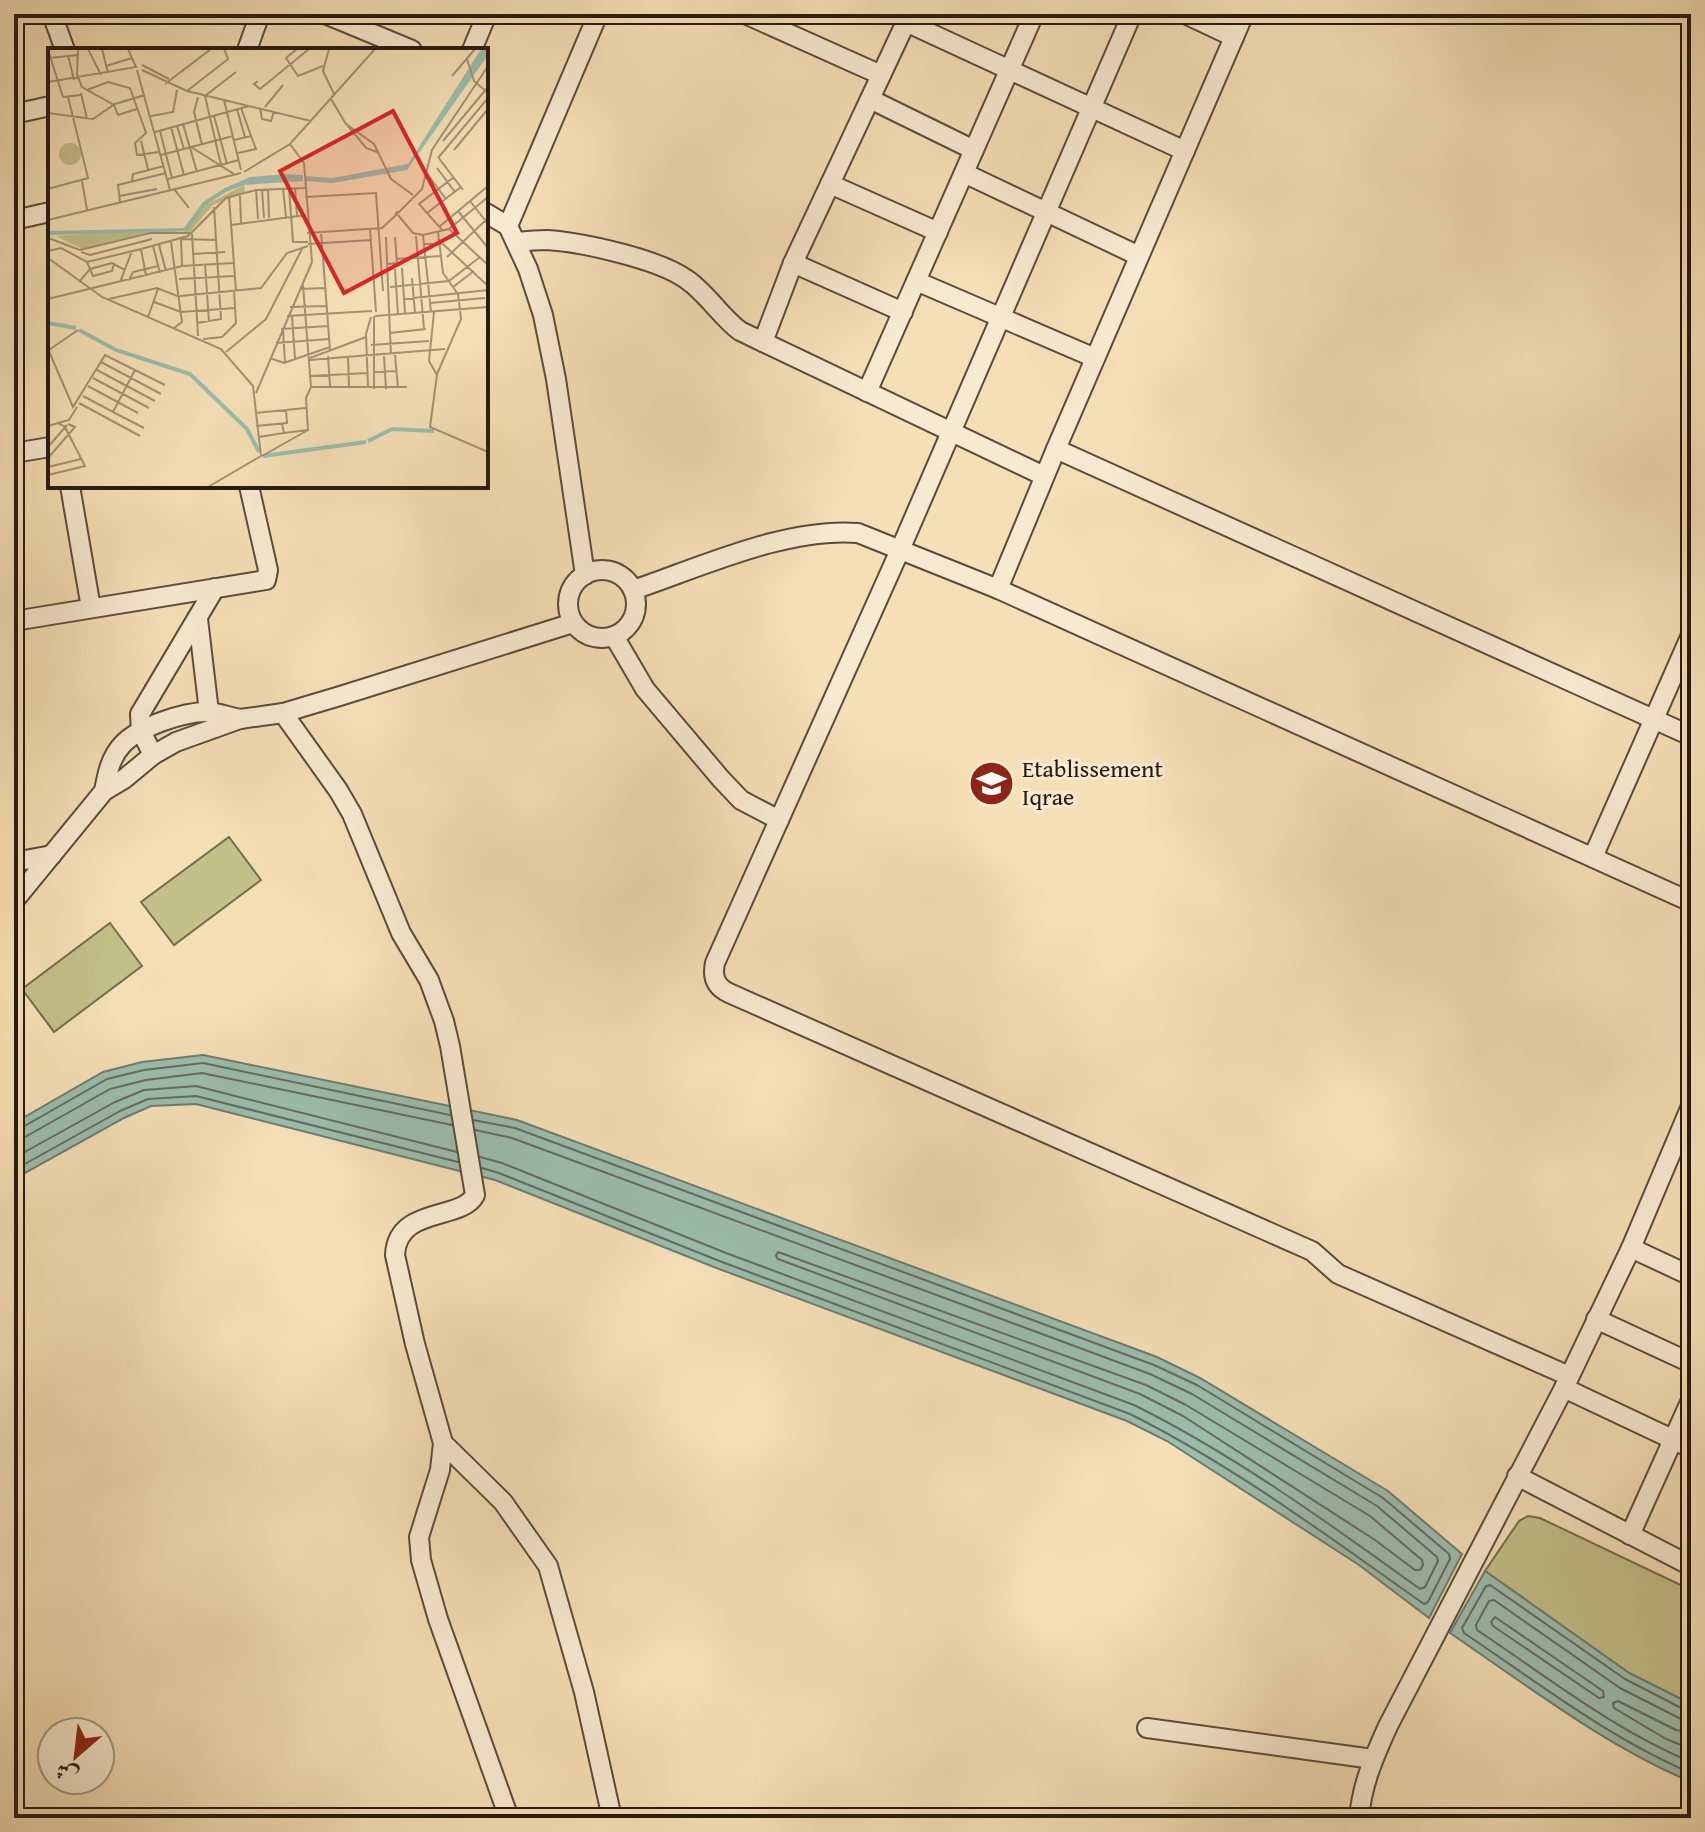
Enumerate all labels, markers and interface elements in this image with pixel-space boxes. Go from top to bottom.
inset map [48,48,488,488]
place label: Etablissement Iqrae [1022,751,1164,814]
school or university icon: Etablissement Iqrae [967,759,1015,807]
north arrow [36,1716,116,1796]
text: ش [49,1754,84,1793]

